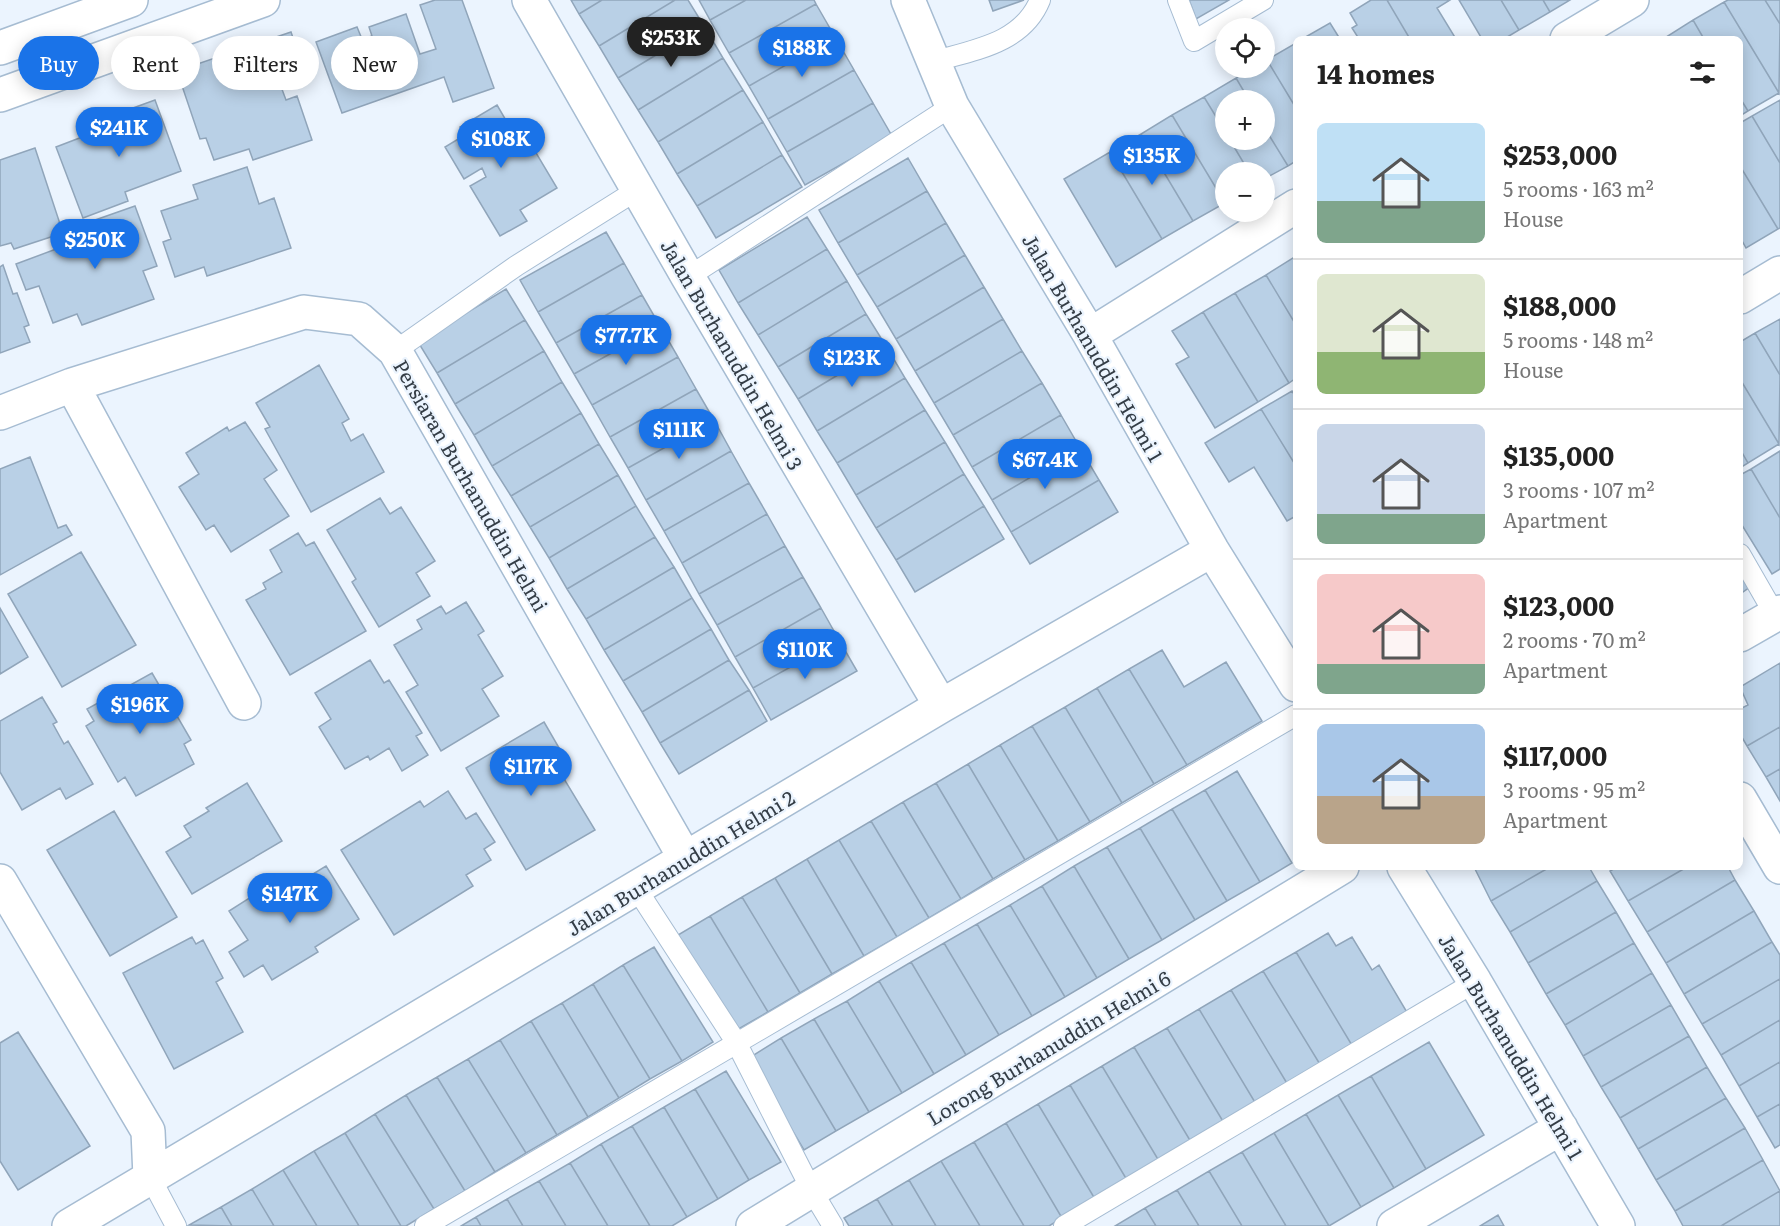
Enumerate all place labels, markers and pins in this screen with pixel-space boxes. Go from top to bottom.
pin: $253K [629,17,713,68]
pin: $188K [760,27,844,78]
pin: $241K [77,107,161,158]
pin: $108K [459,118,543,169]
pin: $135K [1110,135,1194,186]
pin: $250K [53,219,137,270]
pin: $77.7K [577,315,675,366]
pin: $123K [810,337,894,388]
pin: $111K [637,409,721,460]
pin: $67.4K [996,439,1094,490]
pin: $110K [763,629,847,680]
pin: $196K [98,684,182,735]
pin: $117K [489,746,573,797]
pin: $147K [248,873,332,924]

